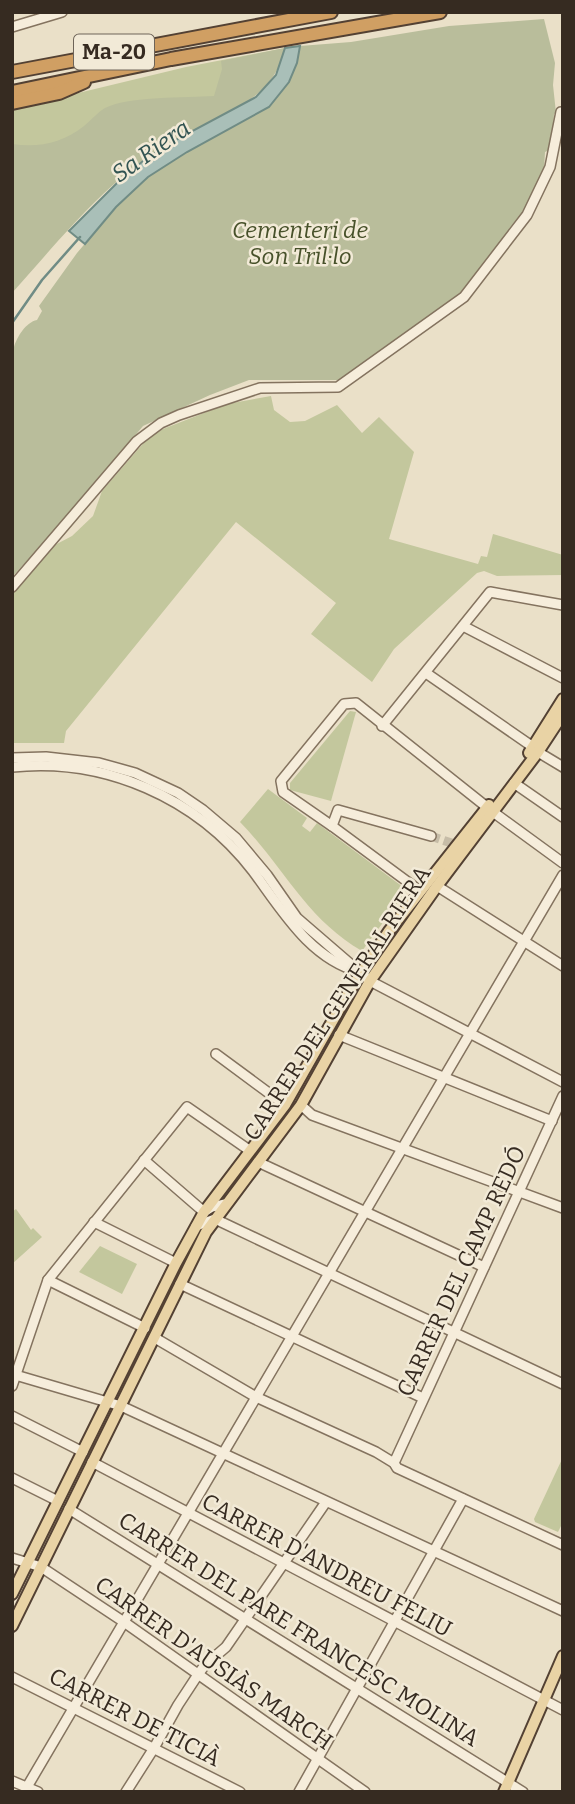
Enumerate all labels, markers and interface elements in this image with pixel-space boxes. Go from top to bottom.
road number: Ma-20 [74,34,154,70]
water label: Sa Riera [106,114,196,188]
park label: Cementeri de Son Tril·lo [232,216,369,270]
street label: CARRER DEL GENERAL RIERA [238,860,437,1146]
street label: CARRER DEL CAMP REDÓ [391,1141,531,1401]
street label: CARRER D'ANDREU FELIU [197,1487,457,1643]
street label: CARRER DEL PARE FRANCESC MOLINA [114,1506,485,1752]
street label: CARRER D'AUSIÀS MARCH [90,1570,338,1756]
street label: CARRER DE TICIÀ [44,1662,226,1773]

